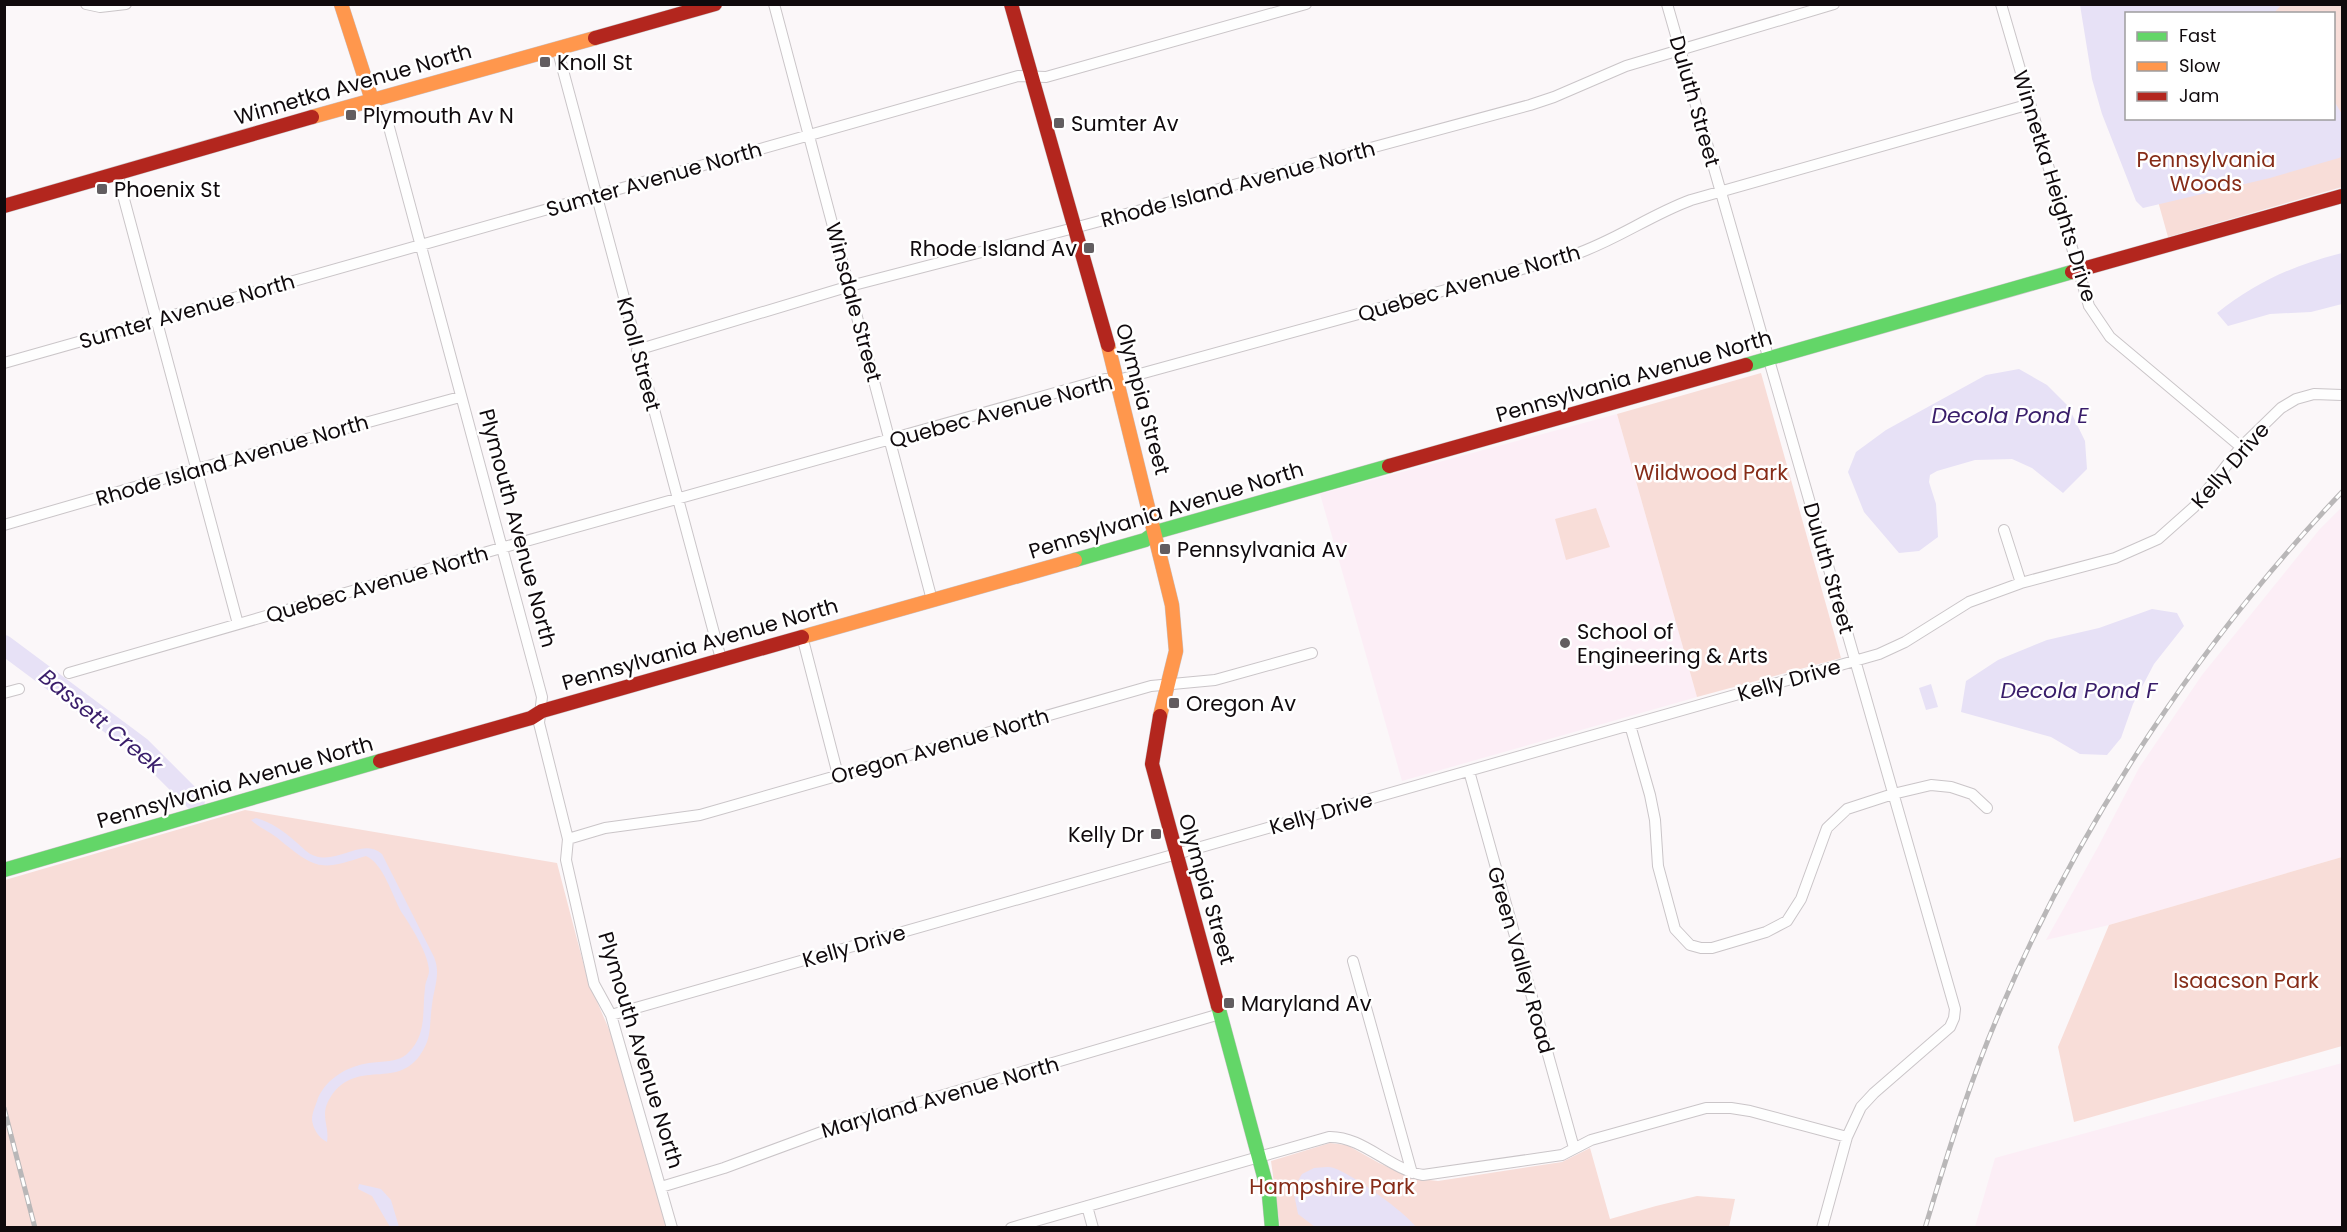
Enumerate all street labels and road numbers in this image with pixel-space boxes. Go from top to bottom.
street label: Duluth Street [1662,32,1728,170]
street label: Winnetka Avenue North [231,36,475,132]
street label: Winnetka Heights Drive [2006,67,2104,305]
street label: Rhode Island Avenue North [1098,133,1378,235]
street label: Sumter Avenue North [543,134,765,224]
street label: Winsdale Street [819,219,889,385]
street label: Quebec Avenue North [1354,237,1584,329]
street label: Sumter Avenue North [76,266,298,356]
street label: Knoll Street [610,294,668,414]
street label: Olympia Street [1109,320,1177,478]
street label: Pennsylvania Avenue North [1493,323,1775,429]
street label: Quebec Avenue North [886,367,1116,455]
street label: Plymouth Avenue North [472,405,564,651]
street label: Rhode Island Avenue North [92,407,372,513]
street label: Kelly Drive [2184,415,2276,515]
street label: Pennsylvania Avenue North [1026,456,1306,564]
street label: Duluth Street [1796,499,1862,637]
street label: Quebec Avenue North [262,538,492,630]
street label: Pennsylvania Avenue North [559,591,841,697]
street label: Kelly Drive [1734,651,1844,709]
street label: Oregon Avenue North [828,701,1052,791]
street label: Pennsylvania Avenue North [94,729,376,835]
street label: Kelly Drive [1266,784,1376,842]
street label: Olympia Street [1172,810,1242,968]
street label: Green Valley Road [1480,863,1562,1057]
street label: Kelly Drive [799,917,909,975]
street label: Plymouth Avenue North [591,928,691,1172]
street label: Maryland Avenue North [818,1049,1062,1145]

